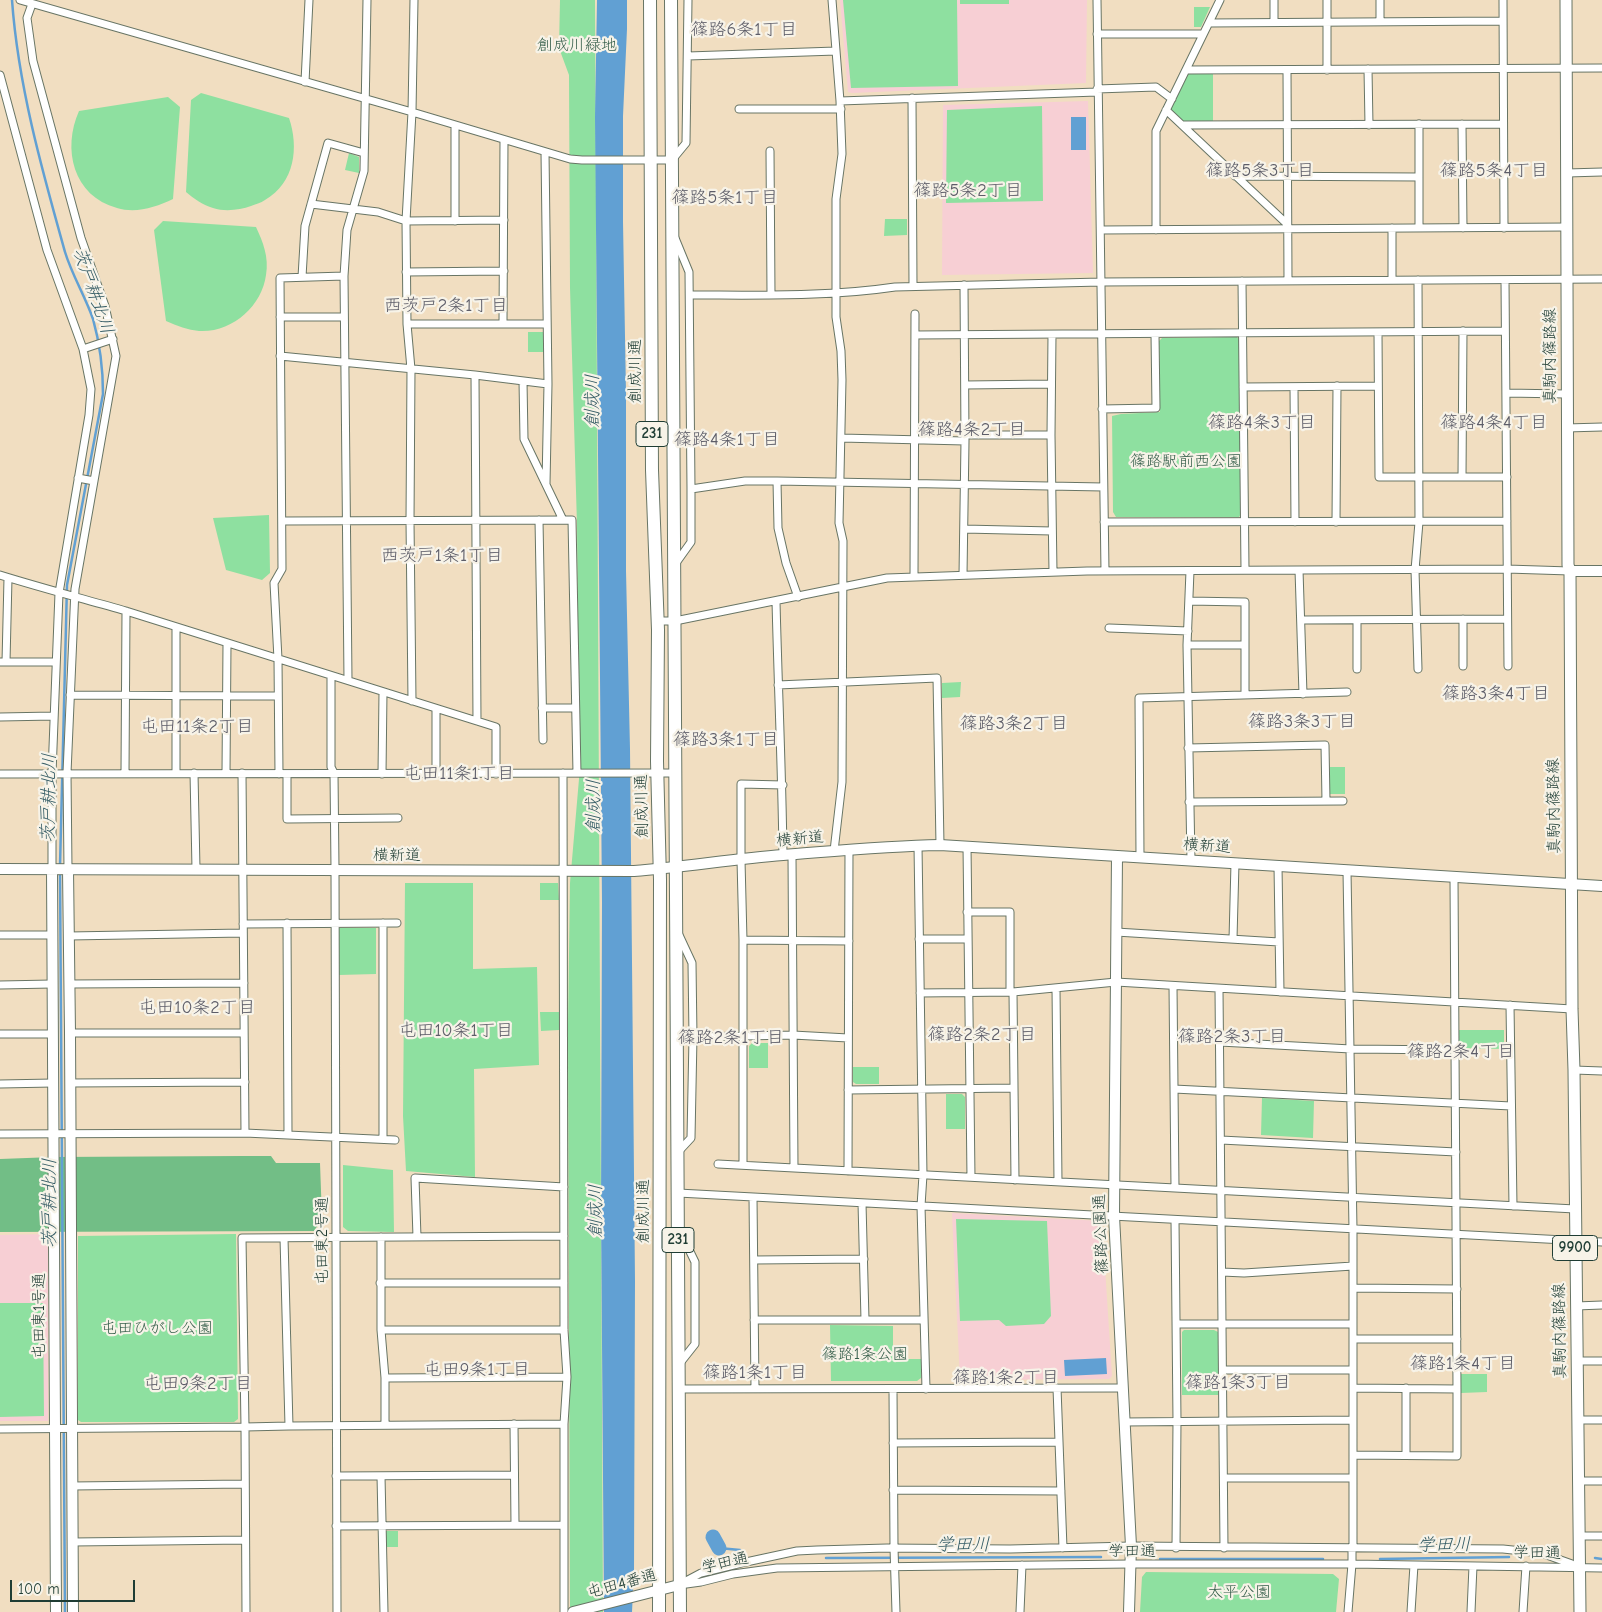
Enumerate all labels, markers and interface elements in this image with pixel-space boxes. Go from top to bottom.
district label: 篠路6条1丁目 [691,19,797,41]
park label: 創成川緑地 [537,35,617,55]
district label: 篠路5条3丁目 [1206,160,1314,182]
district label: 篠路5条4丁目 [1440,160,1548,182]
district label: 篠路5条2丁目 [913,180,1023,202]
district label: 篠路5条1丁目 [672,187,778,209]
water label: 茨戸耕北川 [68,245,118,337]
district label: 西茨戸2条1丁目 [384,295,508,317]
street label: 真駒内篠路線 [1540,308,1560,404]
street label: 創成川通 [625,339,645,403]
water label: 創成川 [582,374,604,428]
district label: 篠路4条3丁目 [1208,412,1316,434]
district label: 篠路4条4丁目 [1440,412,1548,434]
district label: 篠路4条2丁目 [918,419,1026,441]
road number: 231 [636,422,668,446]
district label: 篠路4条1丁目 [674,429,780,451]
park label: 篠路駅前西公園 [1130,451,1242,471]
district label: 西茨戸1条1丁目 [381,545,503,567]
district label: 篠路3条4丁目 [1442,683,1550,705]
district label: 篠路3条3丁目 [1248,711,1356,733]
district label: 篠路3条2丁目 [960,713,1068,735]
district label: 屯田11条2丁目 [140,716,254,738]
district label: 篠路3条1丁目 [673,729,779,751]
water label: 茨戸耕北川 [37,753,61,843]
street label: 真駒内篠路線 [1544,758,1564,854]
district label: 屯田11条1丁目 [403,763,515,785]
street label: 創成川通 [632,774,652,838]
water label: 創成川 [583,779,605,833]
street label: 横新道 [775,827,825,851]
street label: 横新道 [1182,835,1232,857]
street label: 横新道 [373,845,421,865]
district label: 屯田10条2丁目 [138,997,256,1019]
district label: 屯田10条1丁目 [398,1020,514,1042]
district label: 篠路2条2丁目 [928,1024,1036,1046]
district label: 篠路2条3丁目 [1178,1026,1286,1048]
district label: 篠路2条1丁目 [678,1027,784,1049]
district label: 篠路2条4丁目 [1407,1041,1515,1063]
water label: 茨戸耕北川 [39,1158,61,1248]
street label: 創成川通 [633,1179,653,1243]
water label: 創成川 [585,1184,607,1238]
street label: 篠路公園通 [1090,1194,1112,1274]
street label: 屯田東2号通 [312,1197,332,1285]
road number: 231 [662,1228,694,1252]
road number: 9900 [1552,1236,1598,1260]
street label: 屯田東1号通 [29,1273,49,1359]
street label: 真駒内篠路線 [1550,1283,1570,1379]
park label: 屯田ひがし公園 [101,1318,213,1338]
park label: 篠路1条公園 [822,1344,908,1364]
district label: 篠路1条4丁目 [1410,1353,1516,1375]
district label: 屯田9条1丁目 [424,1359,530,1381]
district label: 篠路1条1丁目 [703,1362,807,1384]
district label: 篠路1条2丁目 [953,1367,1059,1389]
district label: 篠路1条3丁目 [1185,1372,1291,1394]
district label: 屯田9条2丁目 [144,1373,252,1395]
water label: 学田川 [936,1534,990,1556]
water label: 学田川 [1417,1534,1471,1556]
street label: 学田通 [1108,1541,1156,1561]
street label: 学田通 [1513,1543,1561,1563]
street label: 学田通 [700,1549,750,1577]
street label: 屯田4番通 [585,1565,659,1603]
scale bar [12,1570,138,1602]
text: 100 m [18,1580,60,1598]
park label: 太平公園 [1207,1582,1271,1602]

